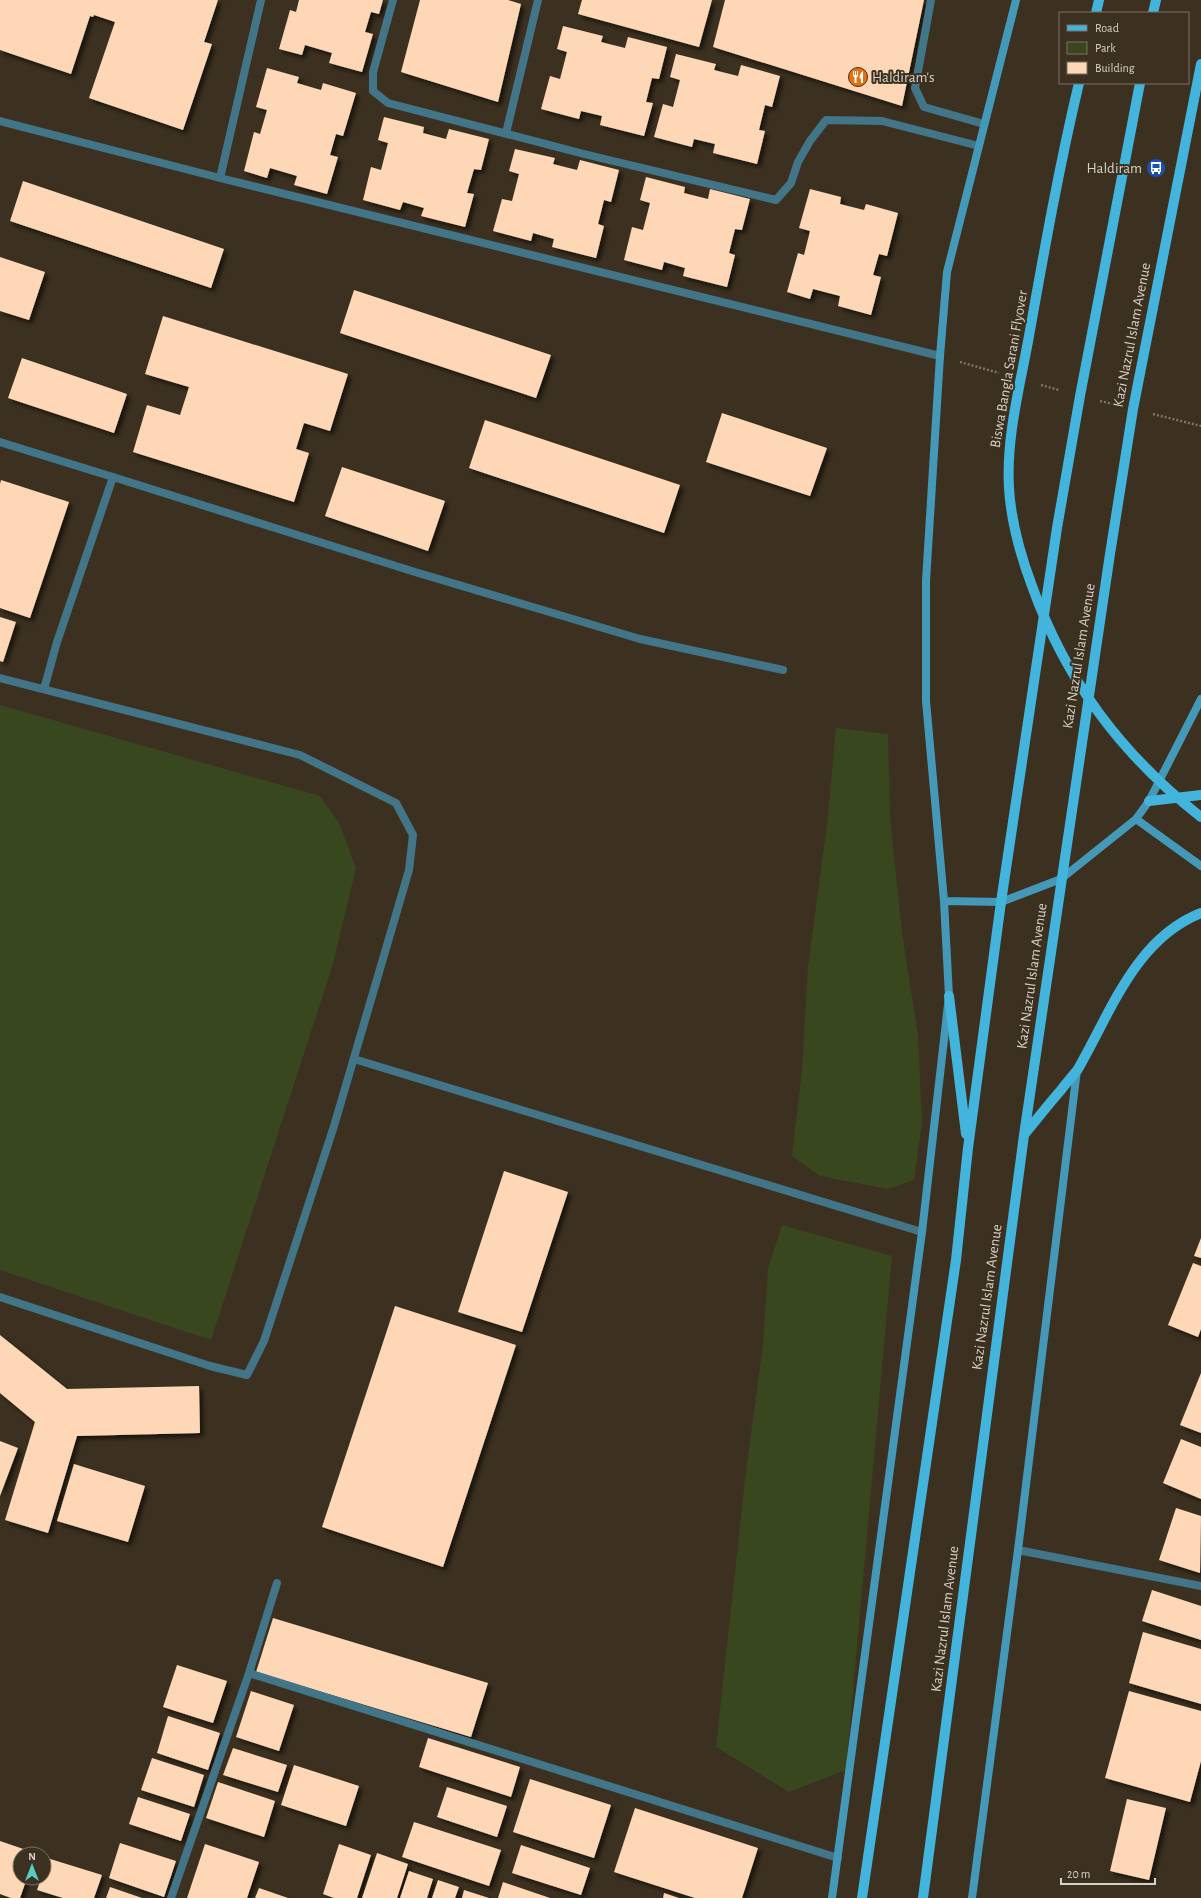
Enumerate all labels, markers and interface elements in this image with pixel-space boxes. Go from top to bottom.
legend [1059,12,1189,84]
text: Road [1095,22,1119,34]
text: Park [1095,42,1116,54]
text: Building [1095,62,1135,74]
restaurant icon: Haldiram's [847,66,869,88]
place label: Haldiram's [872,70,935,85]
bus stop icon: Haldiram [1145,157,1167,179]
place label: Haldiram [1087,161,1142,176]
street label: Kazi Nazrul Islam Avenue [1111,261,1153,409]
street label: Biswa Bangla Sarani Flyover [988,289,1030,449]
street label: Kazi Nazrul Islam Avenue [1060,582,1098,730]
street label: Kazi Nazrul Islam Avenue [1014,902,1050,1050]
street label: Kazi Nazrul Islam Avenue [969,1223,1005,1371]
street label: Kazi Nazrul Islam Avenue [929,1545,961,1693]
north arrow [12,1846,52,1886]
text: N [28,1851,36,1862]
scale bar [1061,1860,1155,1886]
text: 20 m [1067,1868,1090,1880]

